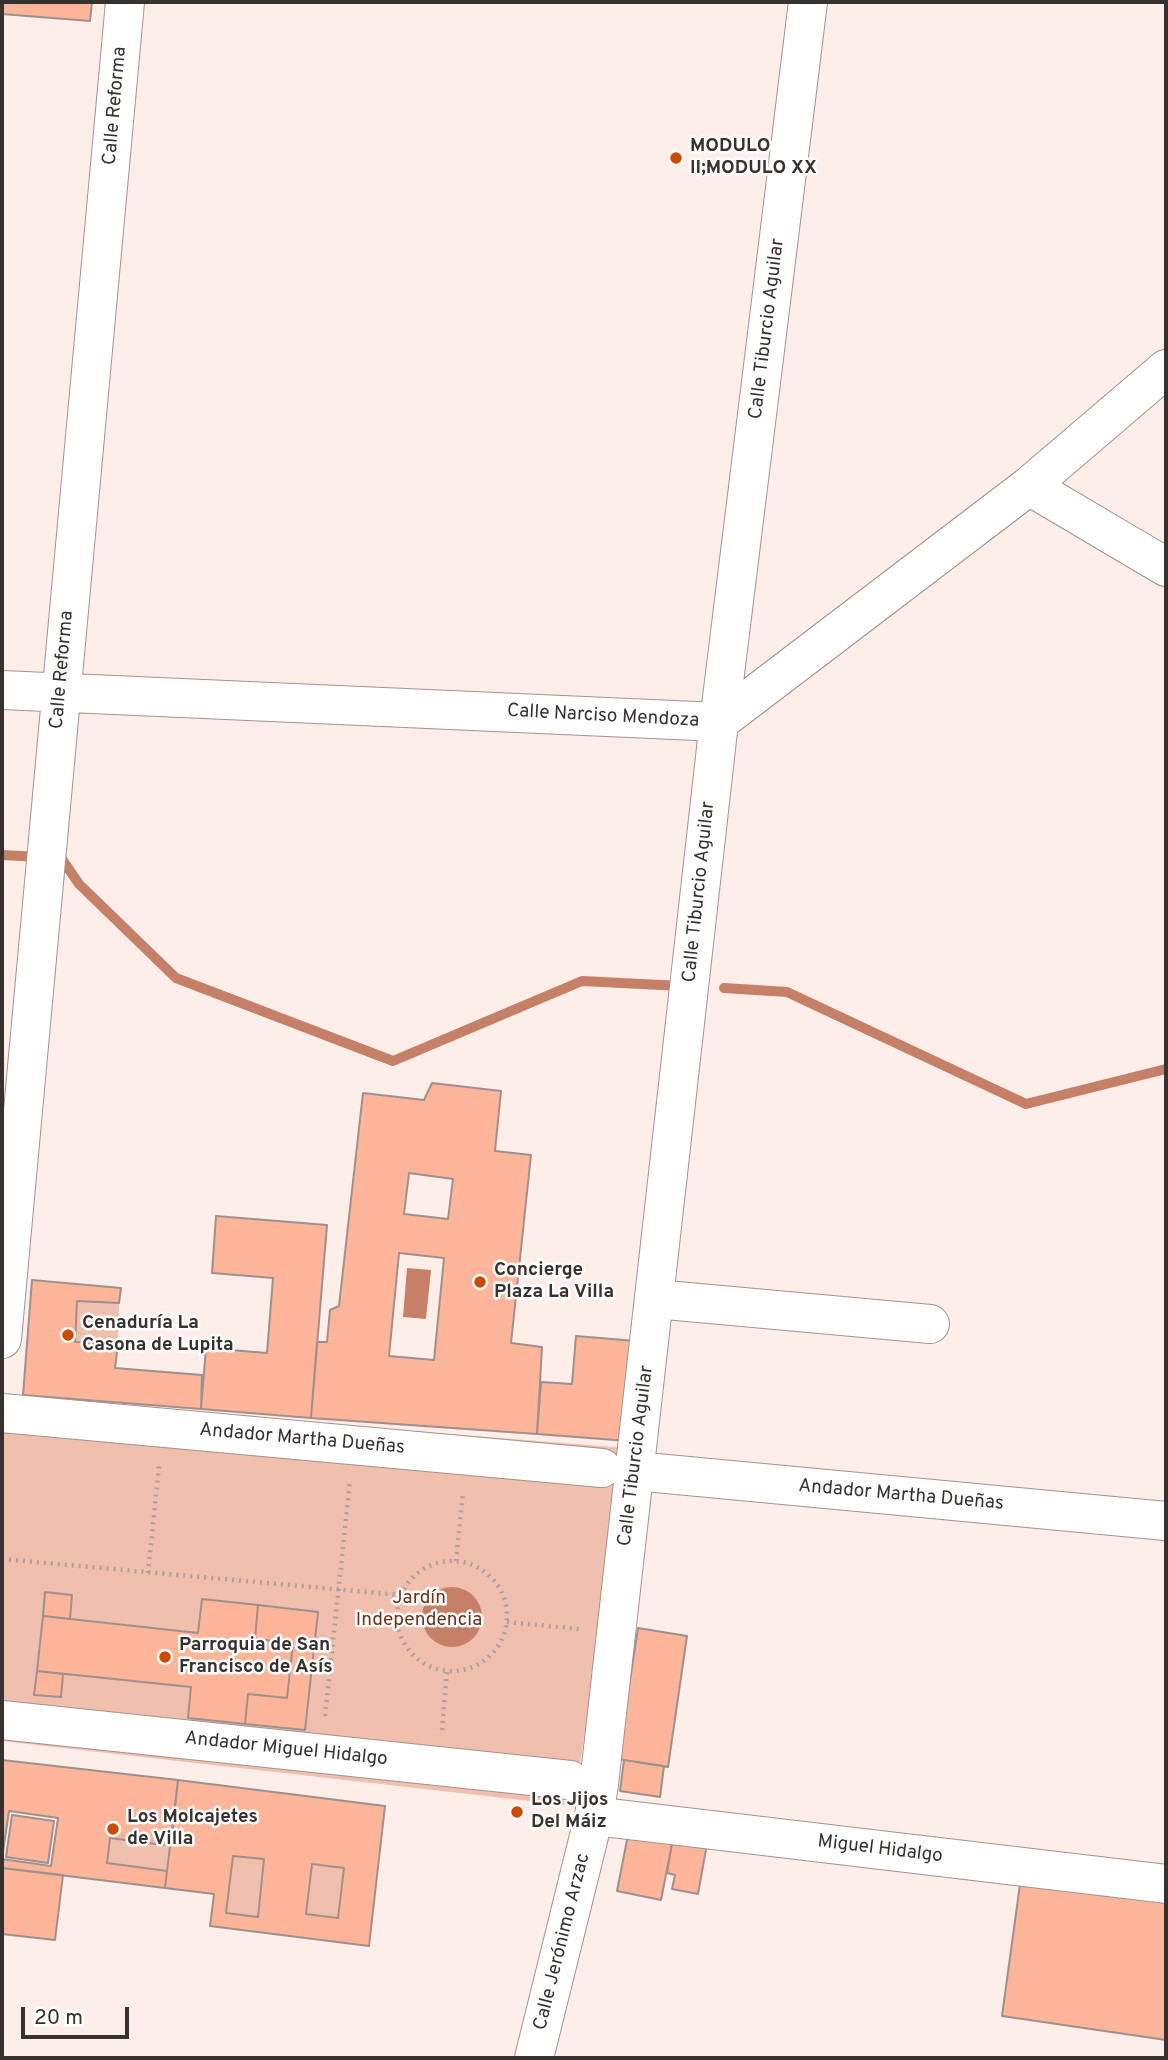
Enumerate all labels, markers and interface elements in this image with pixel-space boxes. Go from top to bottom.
street label: Calle Reforma [99,46,133,166]
place label: MODULO II;MODULO XX [690,136,817,180]
marker: MODULO II;MODULO XX [668,150,684,166]
street label: Calle Tiburcio Aguilar [746,237,790,421]
street label: Calle Reforma [46,610,80,730]
street label: Calle Narciso Mendoza [506,701,700,733]
street label: Calle Tiburcio Aguilar [679,800,721,984]
place label: Concierge Plaza La Villa [494,1260,614,1304]
marker: Concierge Plaza La Villa [472,1274,488,1290]
place label: Cenaduría La Casona de Lupita [82,1313,234,1357]
marker: Cenaduría La Casona de Lupita [60,1327,76,1343]
street label: Calle Tiburcio Aguilar [615,1364,659,1548]
street label: Andador Martha Dueñas [198,1420,406,1460]
street label: Andador Martha Dueñas [797,1476,1005,1516]
park label: Jardín Independencia [356,1588,482,1632]
place label: Parroquia de San Francisco de Asís [179,1635,333,1679]
marker: Parroquia de San Francisco de Asís [157,1649,173,1665]
street label: Andador Miguel Hidalgo [183,1728,389,1772]
place label: Los Jijos Del Máiz [531,1790,608,1834]
marker: Los Jijos Del Máiz [509,1804,525,1820]
place label: Los Molcajetes de Villa [127,1807,258,1851]
marker: Los Molcajetes de Villa [105,1821,121,1837]
street label: Miguel Hidalgo [816,1831,944,1869]
street label: Calle Jerónimo Arzac [530,1851,596,2033]
scale bar [24,1994,133,2038]
text: 20 m [34,2005,83,2032]

